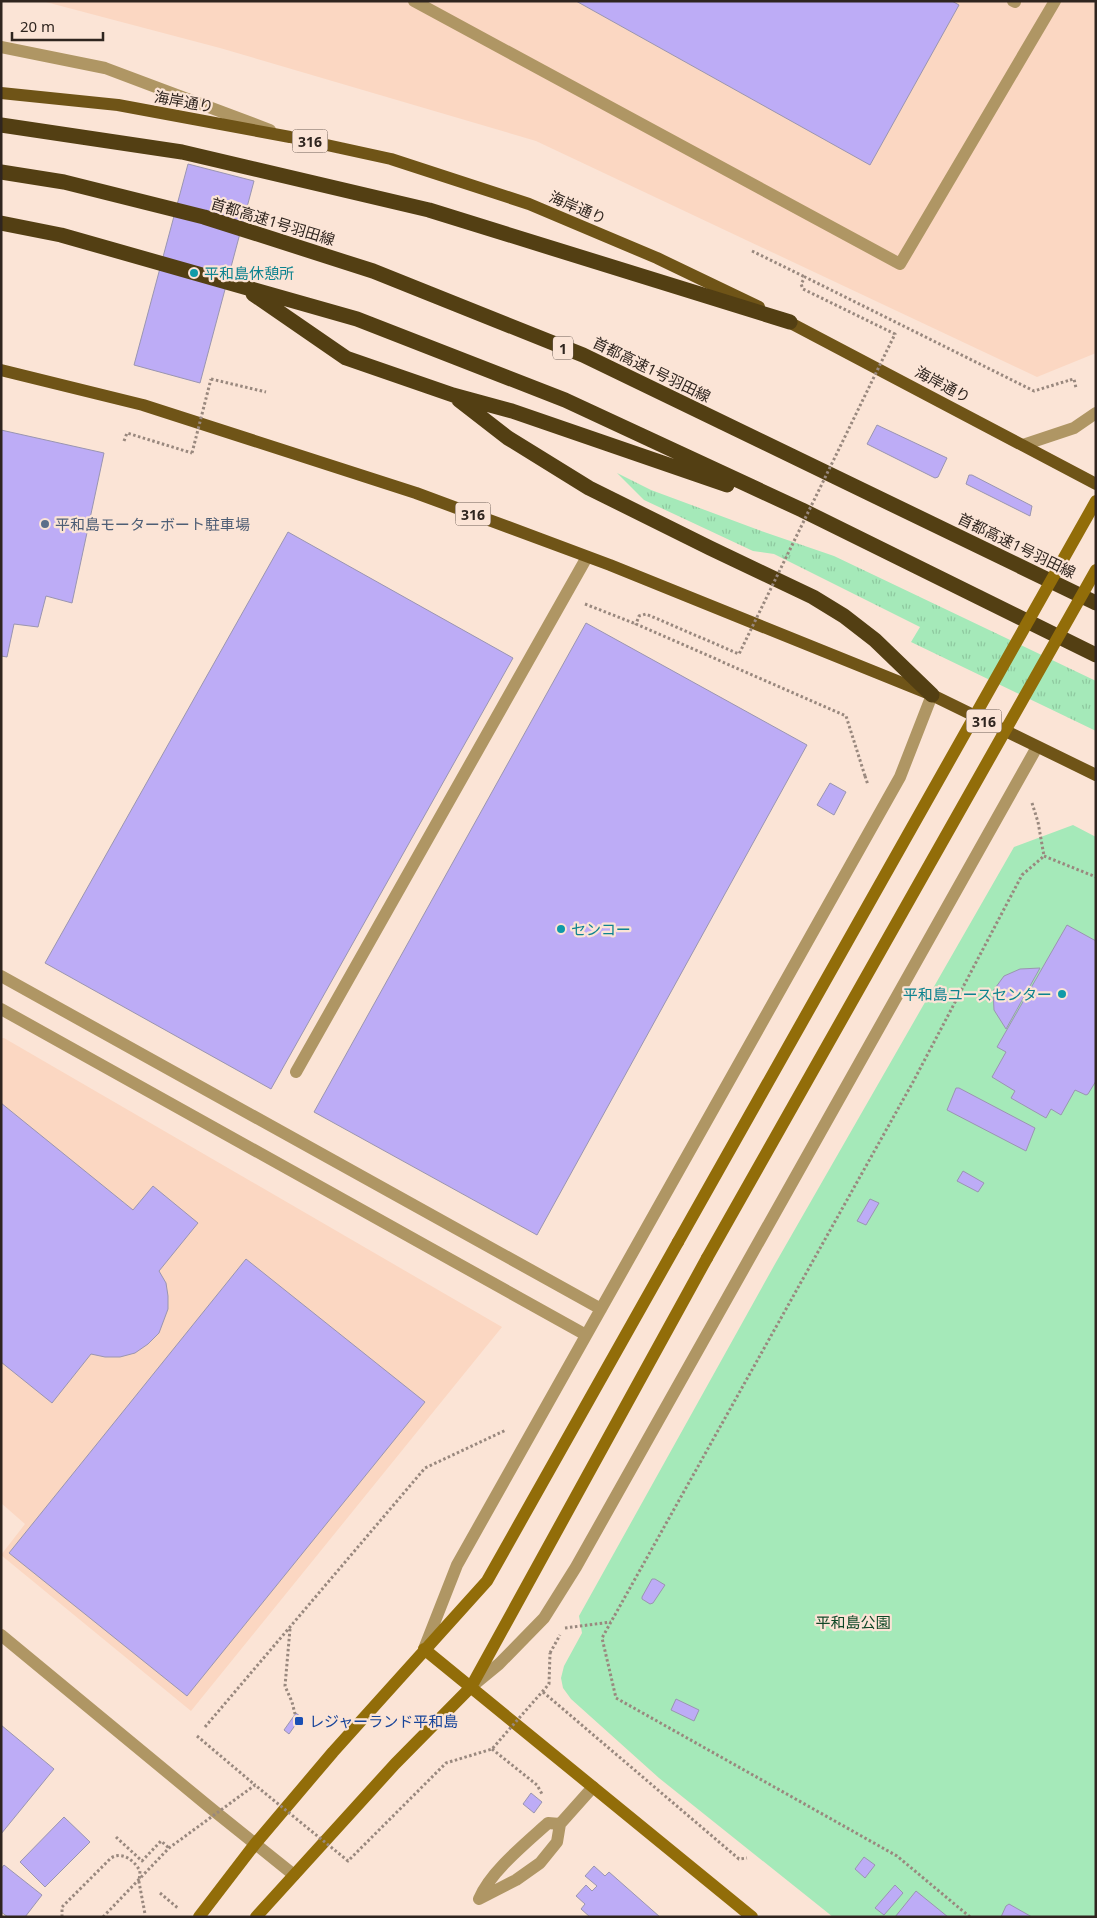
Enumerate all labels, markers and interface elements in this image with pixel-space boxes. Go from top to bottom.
scale bar [12,10,104,42]
text: 20 m [20,16,55,36]
street label: 海岸通り [153,86,215,116]
road number: 316 [292,130,328,152]
street label: 海岸通り [546,186,610,228]
street label: 首都高速1号羽田線 [209,193,337,249]
place label: 平和島休憩所 [204,263,294,283]
marker: 平和島休憩所 [188,267,200,279]
street label: 首都高速1号羽田線 [590,332,714,406]
road number: 1 [553,336,573,359]
street label: 海岸通り [912,361,974,407]
road number: 316 [456,502,490,526]
street label: 首都高速1号羽田線 [955,508,1079,582]
place label: 平和島モーターボート駐車場 [55,514,250,534]
marker: 平和島モーターボート駐車場 [39,518,51,530]
road number: 316 [966,709,1002,732]
place label: センコー [571,919,631,939]
marker: センコー [555,923,567,935]
place label: 平和島ユースセンター [903,984,1052,1004]
marker: 平和島ユースセンター [1056,988,1068,1000]
park label: 平和島公園 [815,1612,891,1632]
place label: レジャーランド平和島 [309,1711,458,1731]
marker: レジャーランド平和島 [293,1715,305,1727]

